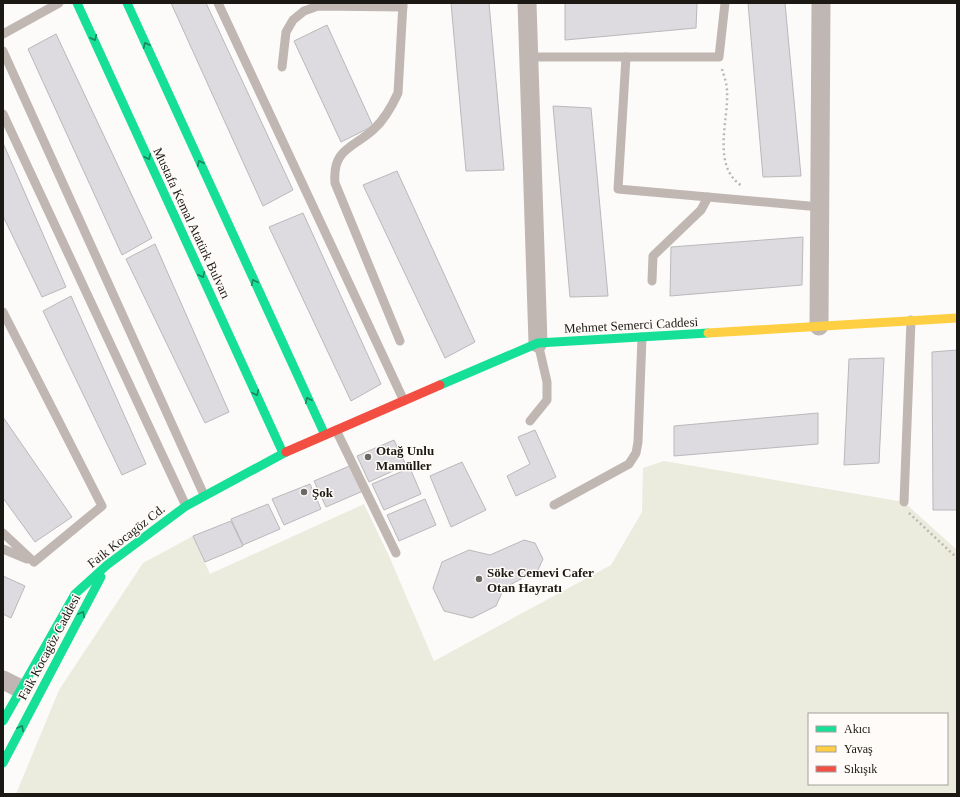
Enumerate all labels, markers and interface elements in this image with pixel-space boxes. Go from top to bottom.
one-way arrow [89,35,97,42]
one-way arrow [143,42,151,49]
street label: Mustafa Kemal Atatürk Bulvarı [150,145,234,301]
one-way arrow [143,153,151,160]
one-way arrow [197,160,205,167]
one-way arrow [197,271,205,278]
one-way arrow [251,278,259,285]
street label: Mehmet Semerci Caddesi [564,314,699,336]
one-way arrow [251,389,259,396]
one-way arrow [305,396,313,403]
place label: Otağ Unlu Mamüller [376,443,434,473]
marker: Otağ Unlu Mamüller [363,452,373,462]
place label: Şok [312,485,334,500]
marker: Şok [299,487,309,497]
street label: Faik Kocagöz Cd. [84,501,168,571]
place label: Söke Cemevi Cafer Otan Hayratı [487,565,594,595]
marker: Söke Cemevi Cafer Otan Hayratı [474,574,484,584]
street label: Faik Kocagöz Caddesi [15,591,83,702]
one-way arrow [78,611,85,618]
legend [808,713,948,785]
text: Akıcı [844,722,871,736]
one-way arrow [16,725,23,733]
text: Yavaş [844,742,873,756]
text: Sıkışık [844,762,877,776]

